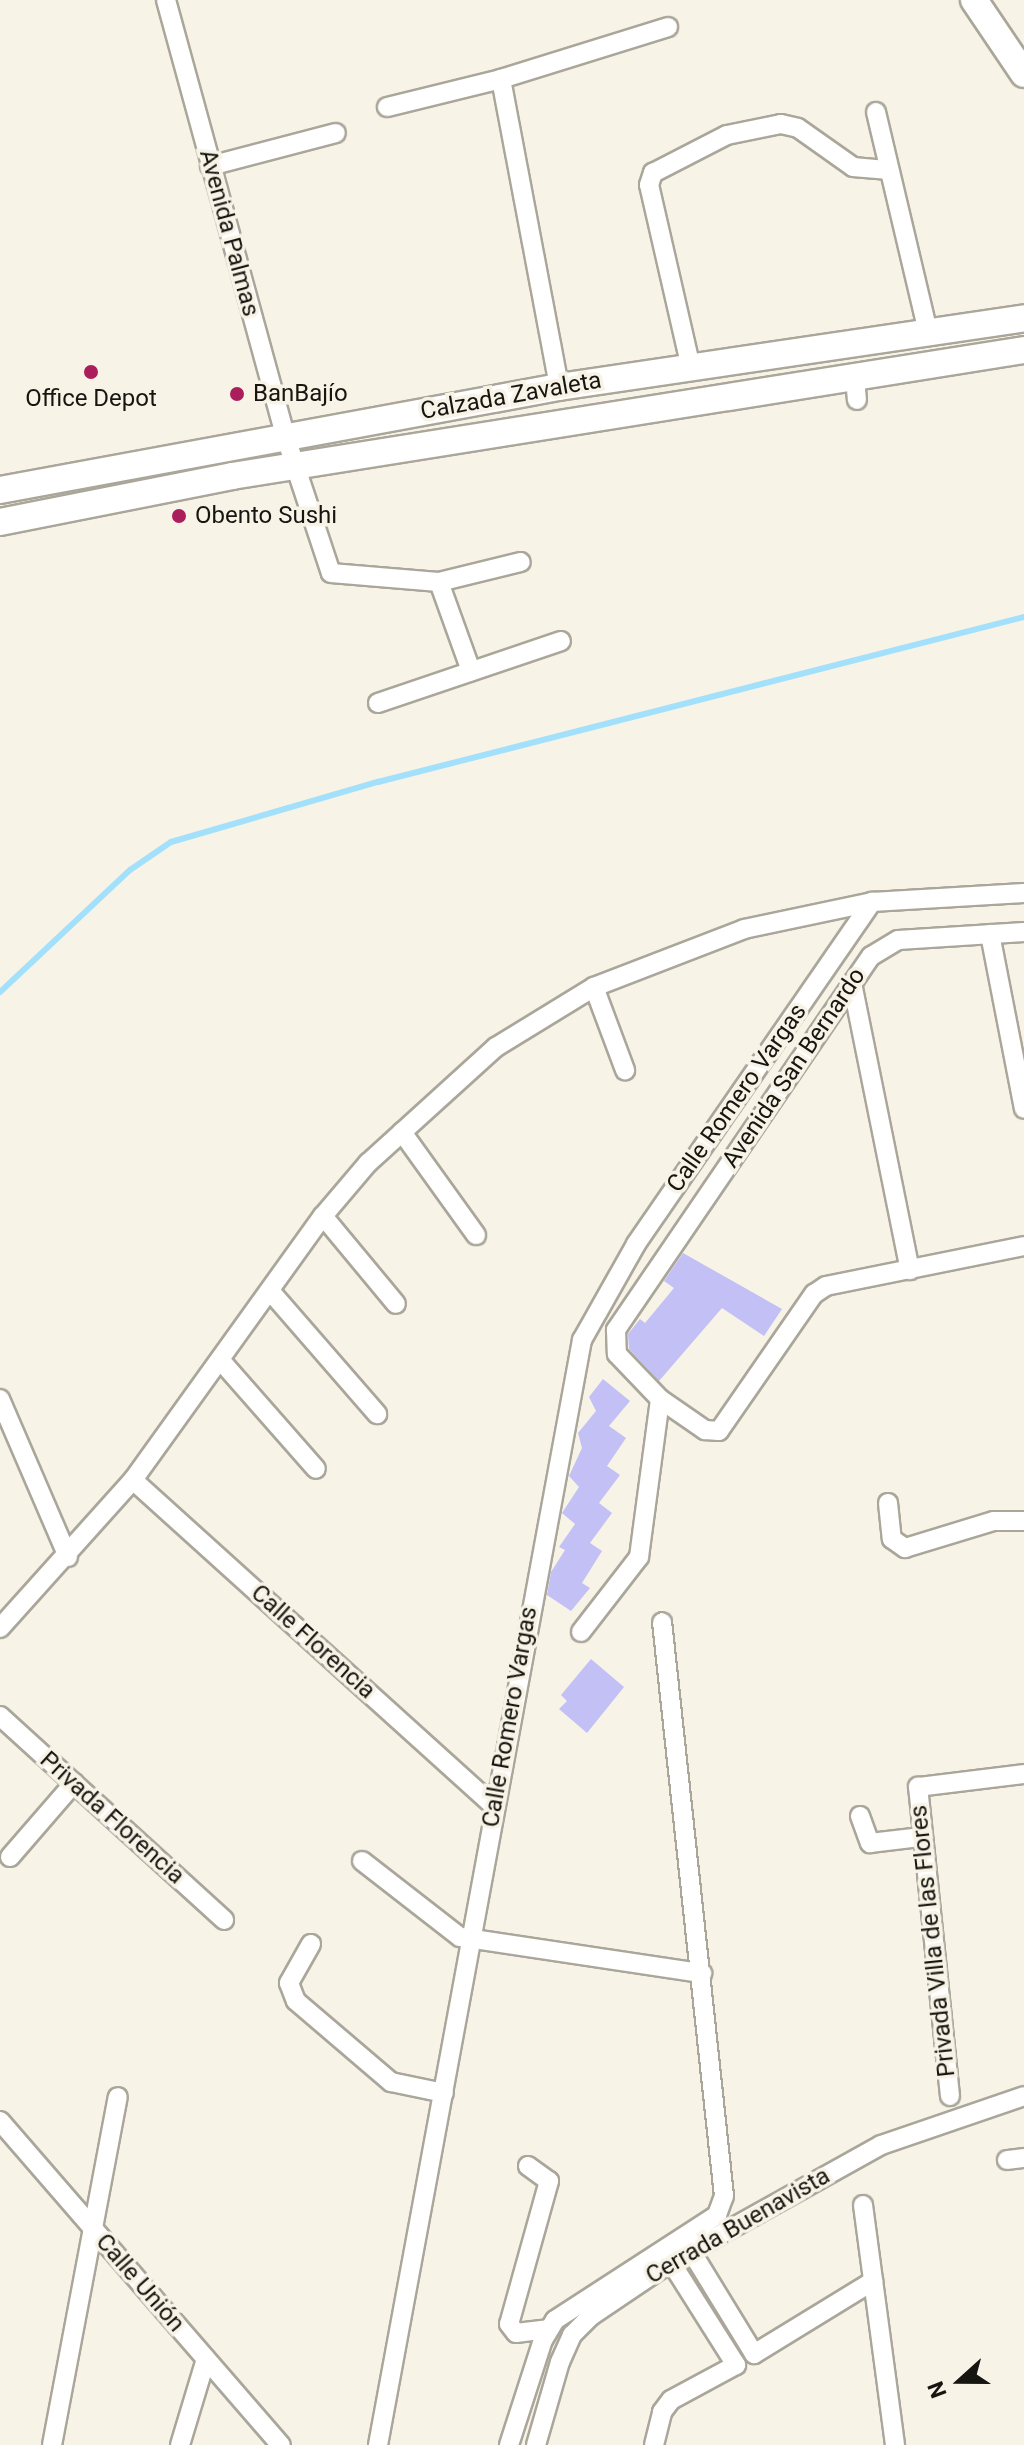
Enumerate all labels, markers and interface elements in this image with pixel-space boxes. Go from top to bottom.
street label: Avenida Palmas [193,147,265,319]
marker: Office Depot [82,363,100,381]
street label: Calzada Zavaleta [418,366,604,426]
place label: BanBajío [253,380,348,408]
place label: Office Depot [25,385,157,413]
marker: BanBajío [228,385,246,403]
place label: Obento Sushi [195,502,337,530]
marker: Obento Sushi [170,507,188,525]
street label: Avenida San Bernardo [716,963,872,1173]
street label: Calle Romero Vargas [661,998,813,1198]
street label: Calle Florencia [245,1579,381,1705]
street label: Calle Romero Vargas [476,1604,544,1830]
street label: Privada Florencia [34,1746,190,1890]
street label: Privada Villa de las Flores [904,1804,962,2078]
street label: Cerrada Buenavista [641,2162,835,2290]
street label: Calle Unión [90,2228,190,2338]
north arrow [920,2341,1000,2421]
text: N [923,2378,952,2402]

